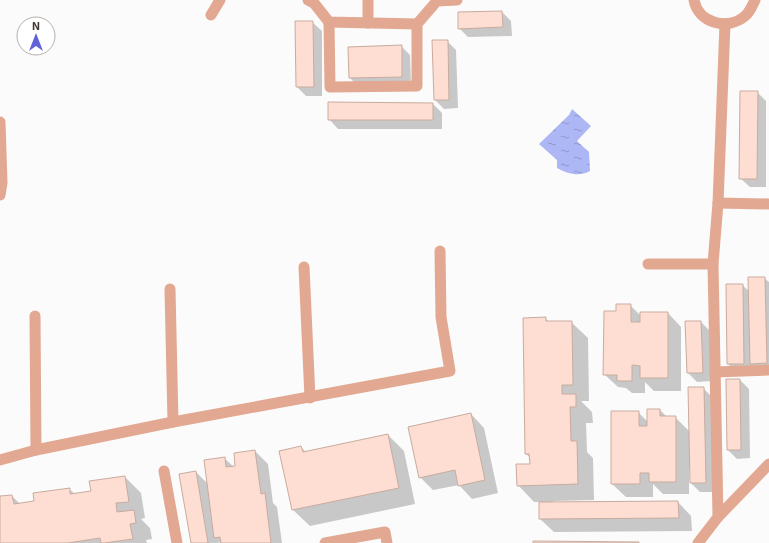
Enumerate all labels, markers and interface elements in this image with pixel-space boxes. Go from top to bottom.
north arrow [16,16,56,56]
text: N [32,19,40,32]

